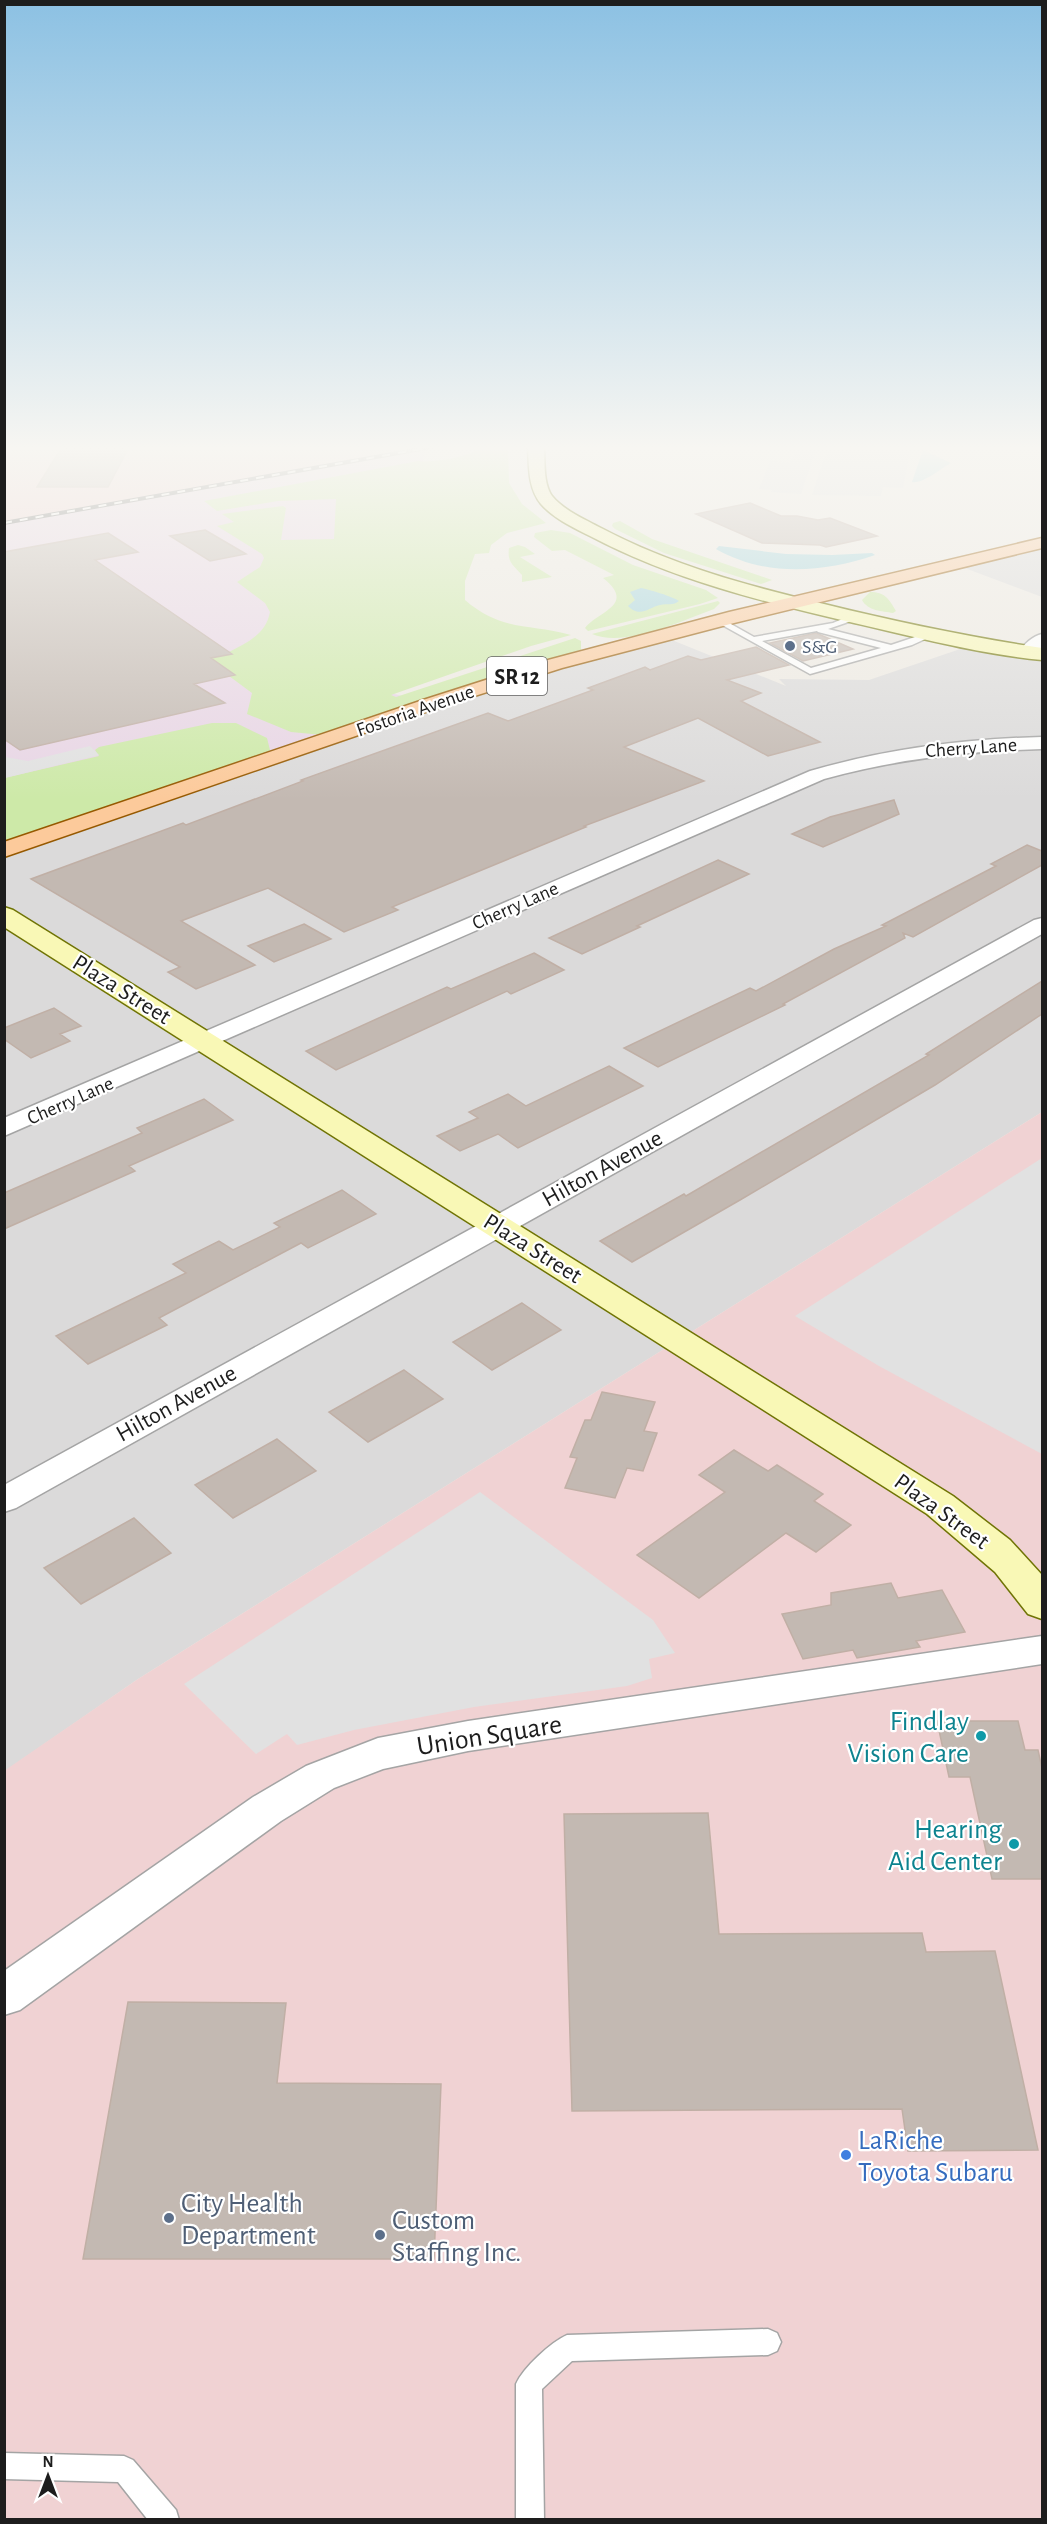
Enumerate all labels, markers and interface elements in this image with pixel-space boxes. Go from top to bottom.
place label: S&G [802,637,837,657]
marker: S&G [783,639,797,653]
road number: SR 12 [487,657,547,695]
street label: Fostoria Avenue [354,681,477,740]
street label: Cherry Lane [925,735,1018,761]
street label: Cherry Lane [469,878,561,934]
street label: Plaza Street [68,950,175,1030]
street label: Cherry Lane [24,1073,116,1129]
street label: Hilton Avenue [538,1126,667,1212]
street label: Plaza Street [479,1209,586,1289]
street label: Hilton Avenue [112,1361,241,1447]
street label: Plaza Street [889,1469,994,1554]
place label: Findlay Vision Care [848,1708,969,1768]
street label: Union Square [415,1711,564,1761]
marker: Findlay Vision Care [974,1729,988,1743]
place label: Hearing Aid Center [888,1816,1002,1876]
marker: Hearing Aid Center [1007,1837,1021,1851]
place label: LaRiche Toyota Subaru [858,2127,1013,2187]
marker: LaRiche Toyota Subaru [839,2148,853,2162]
place label: City Health Department [181,2190,316,2250]
place label: Custom Staffing Inc. [392,2207,522,2267]
marker: City Health Department [162,2211,176,2225]
marker: Custom Staffing Inc. [373,2228,387,2242]
north arrow [18,2446,78,2506]
text: N [42,2454,54,2470]

